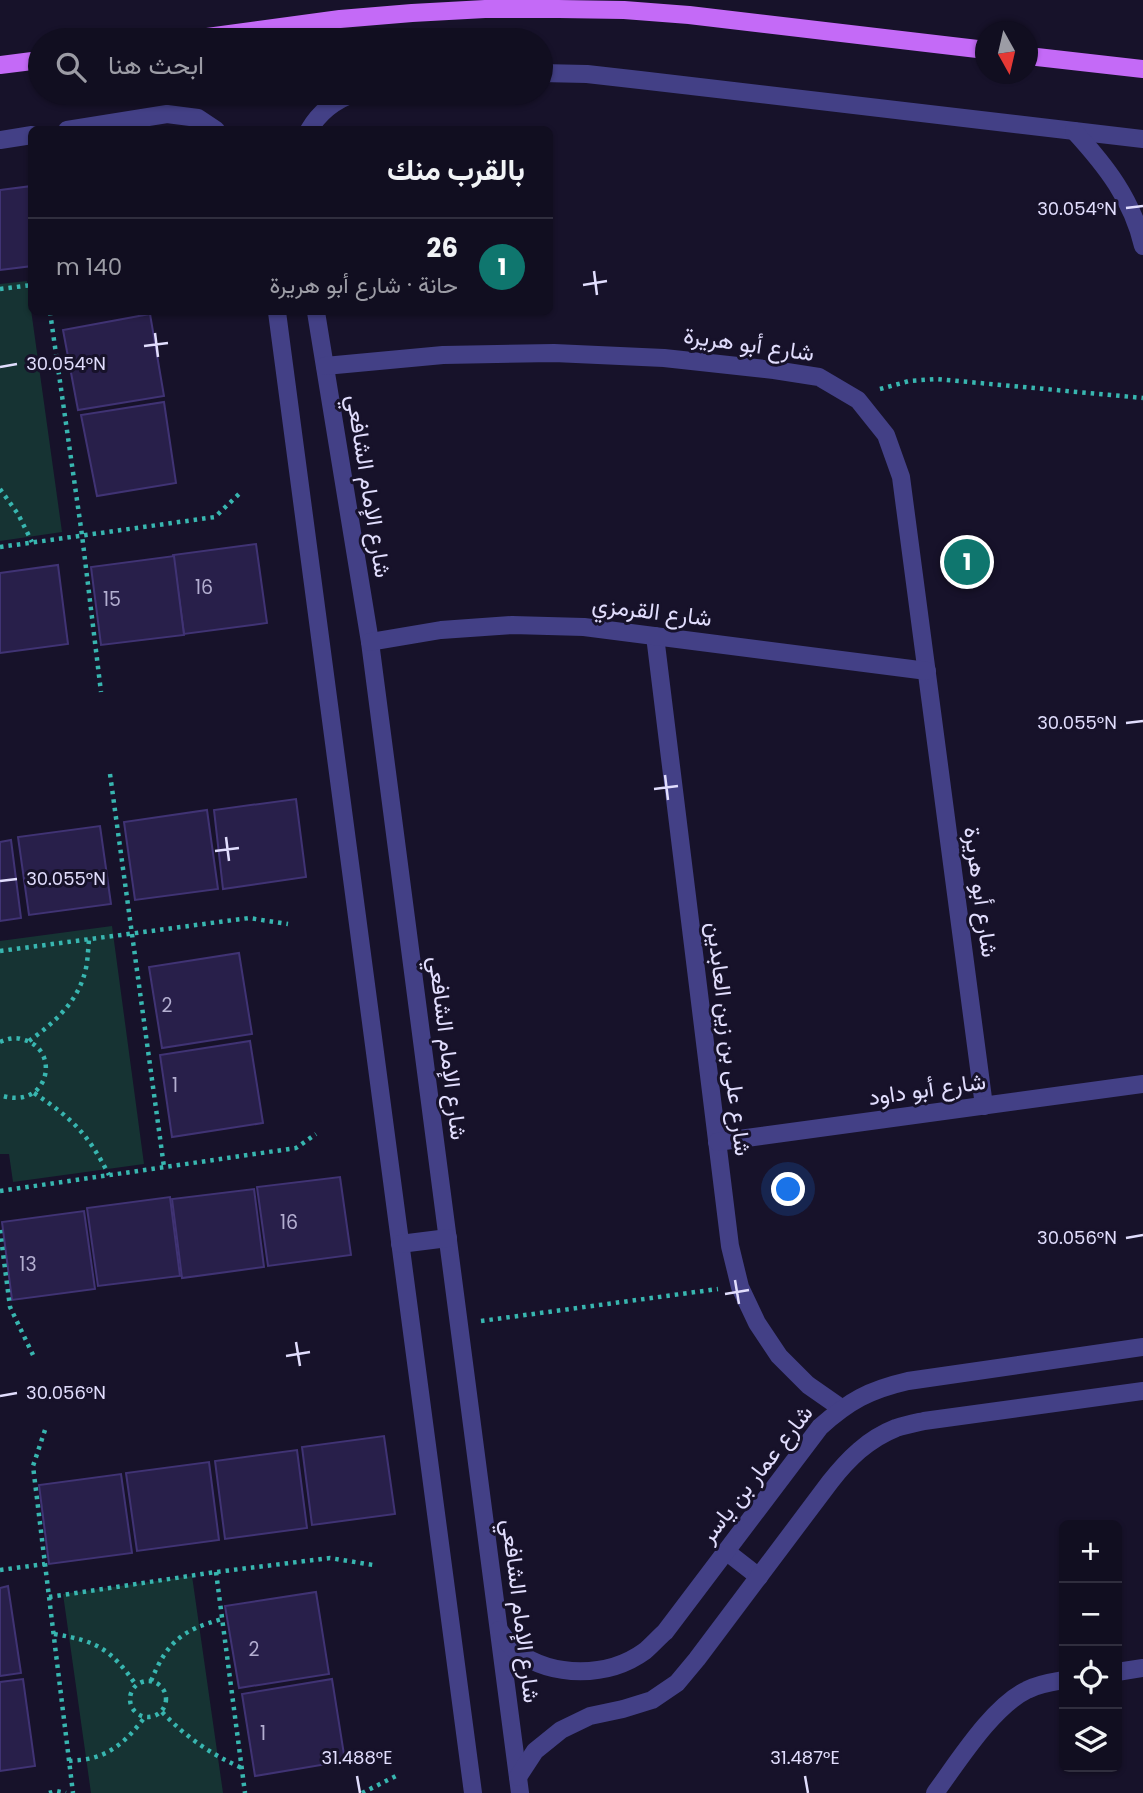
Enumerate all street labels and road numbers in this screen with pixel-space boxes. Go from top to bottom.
street label: شارع أبو هريرة [682,319,816,369]
street label: شارع الإمام الشافعي [336,392,399,580]
street label: شارع القرمزي [590,588,714,637]
street label: شارع أبو هريرة [956,825,1006,959]
street label: شارع على بن زين العابدين [699,920,759,1158]
street label: شارع الإمام الشافعي [418,954,475,1142]
street label: شارع أبو داود [866,1065,988,1113]
street label: شارع عمار بن ياسر [691,1398,820,1551]
street label: شارع الإمام الشافعي [491,1517,548,1705]

